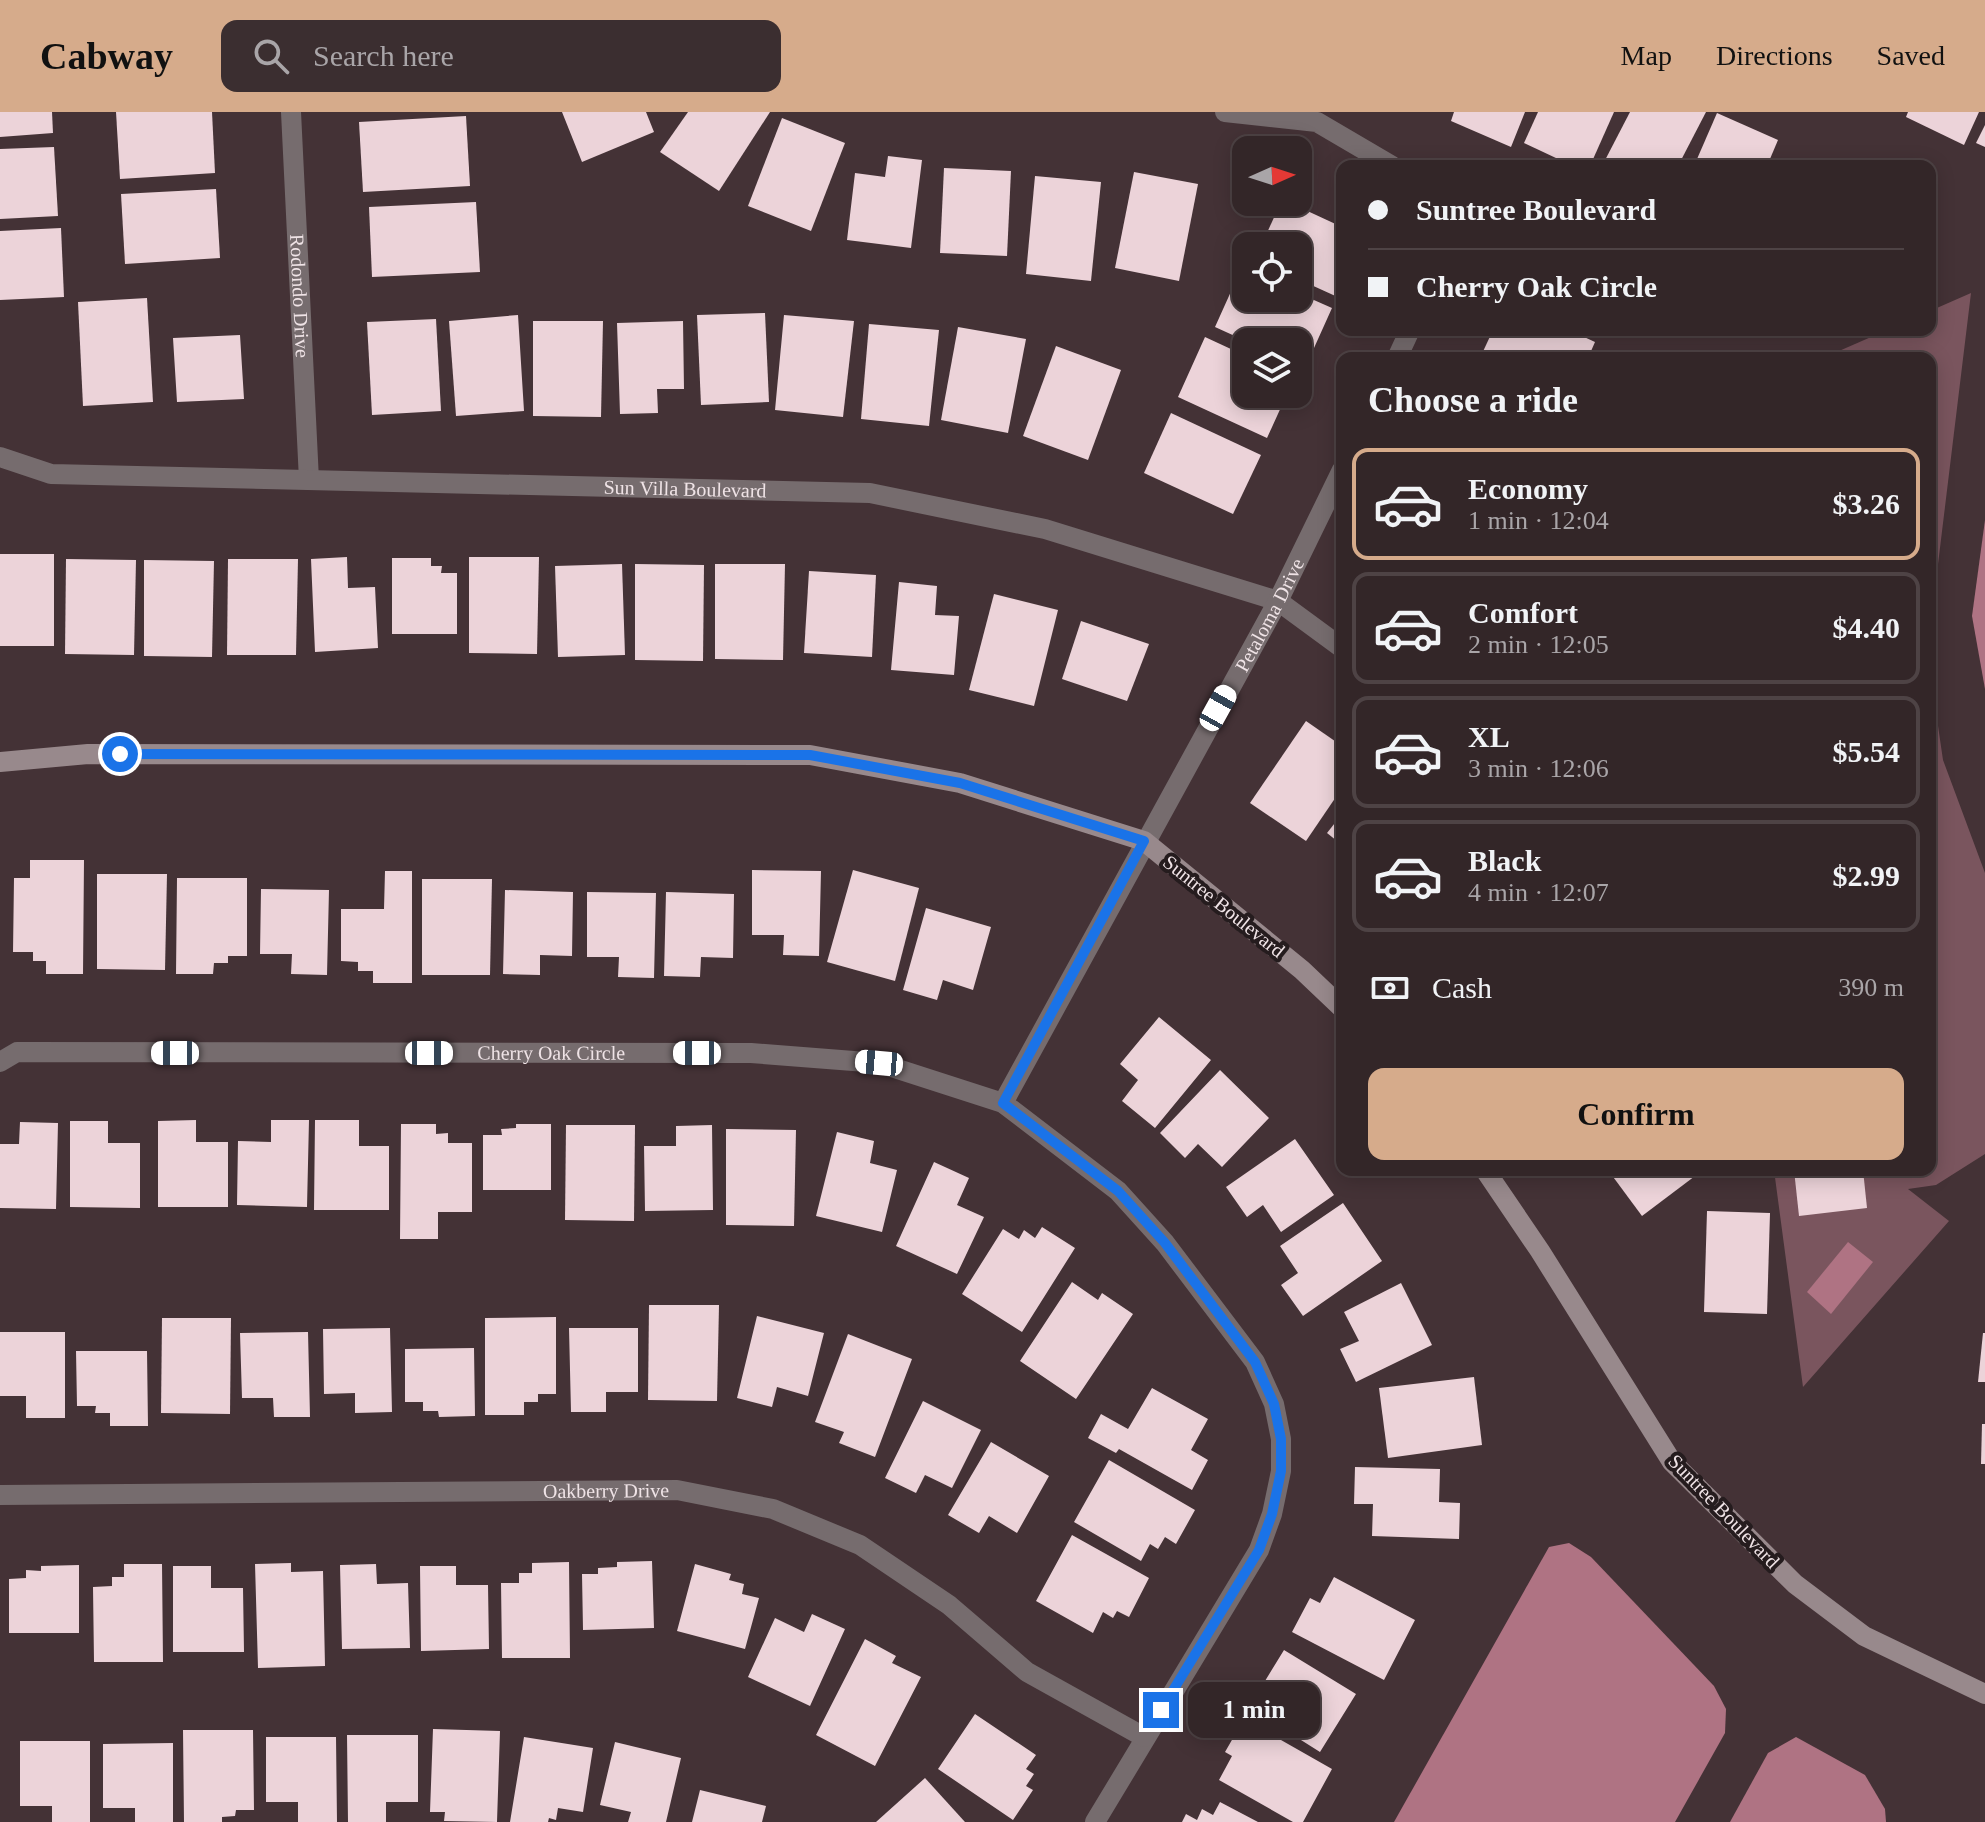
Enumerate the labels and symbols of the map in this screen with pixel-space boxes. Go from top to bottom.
north arrow [1232,136,1312,216]
street label: Rodondo Drive [286,233,314,358]
street label: Sun Villa Boulevard [603,476,767,502]
street label: Petaloma Drive [1230,555,1308,675]
car [1196,681,1240,735]
route start [102,736,138,772]
street label: Suntree Boulevard [1159,850,1289,962]
car [151,1041,199,1065]
car [405,1041,453,1065]
car [673,1041,721,1065]
street label: Cherry Oak Circle [477,1042,625,1065]
car [854,1049,904,1077]
street label: Suntree Boulevard [1664,1450,1784,1572]
street label: Oakberry Drive [543,1479,669,1503]
callout: 1 min [1189,1682,1321,1738]
route end [1143,1692,1179,1728]

